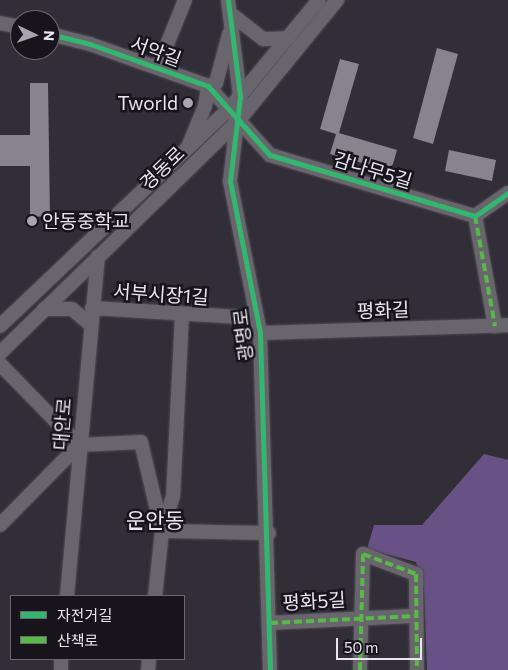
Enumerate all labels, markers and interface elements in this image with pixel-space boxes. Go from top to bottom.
north arrow [10,10,60,60]
text: N [41,30,58,41]
street label: 서악길 [127,31,185,71]
place label: Tworld [117,92,178,114]
marker: Tworld [182,97,194,109]
street label: 경동로 [135,142,189,194]
street label: 감나무5길 [331,147,415,193]
place label: 안동중학교 [42,210,129,232]
marker: 안동중학교 [26,215,38,227]
street label: 서부시장1길 [113,279,209,309]
street label: 평화길 [356,298,410,322]
street label: 광명로 [228,308,258,362]
street label: 대안로 [48,397,76,451]
district label: 운안동 [126,507,184,533]
street label: 평화5길 [282,588,346,614]
legend [10,595,185,660]
text: 자전거길 [57,606,112,624]
scale bar [338,628,424,660]
text: 산책로 [57,631,98,649]
text: 50 m [344,638,378,656]

